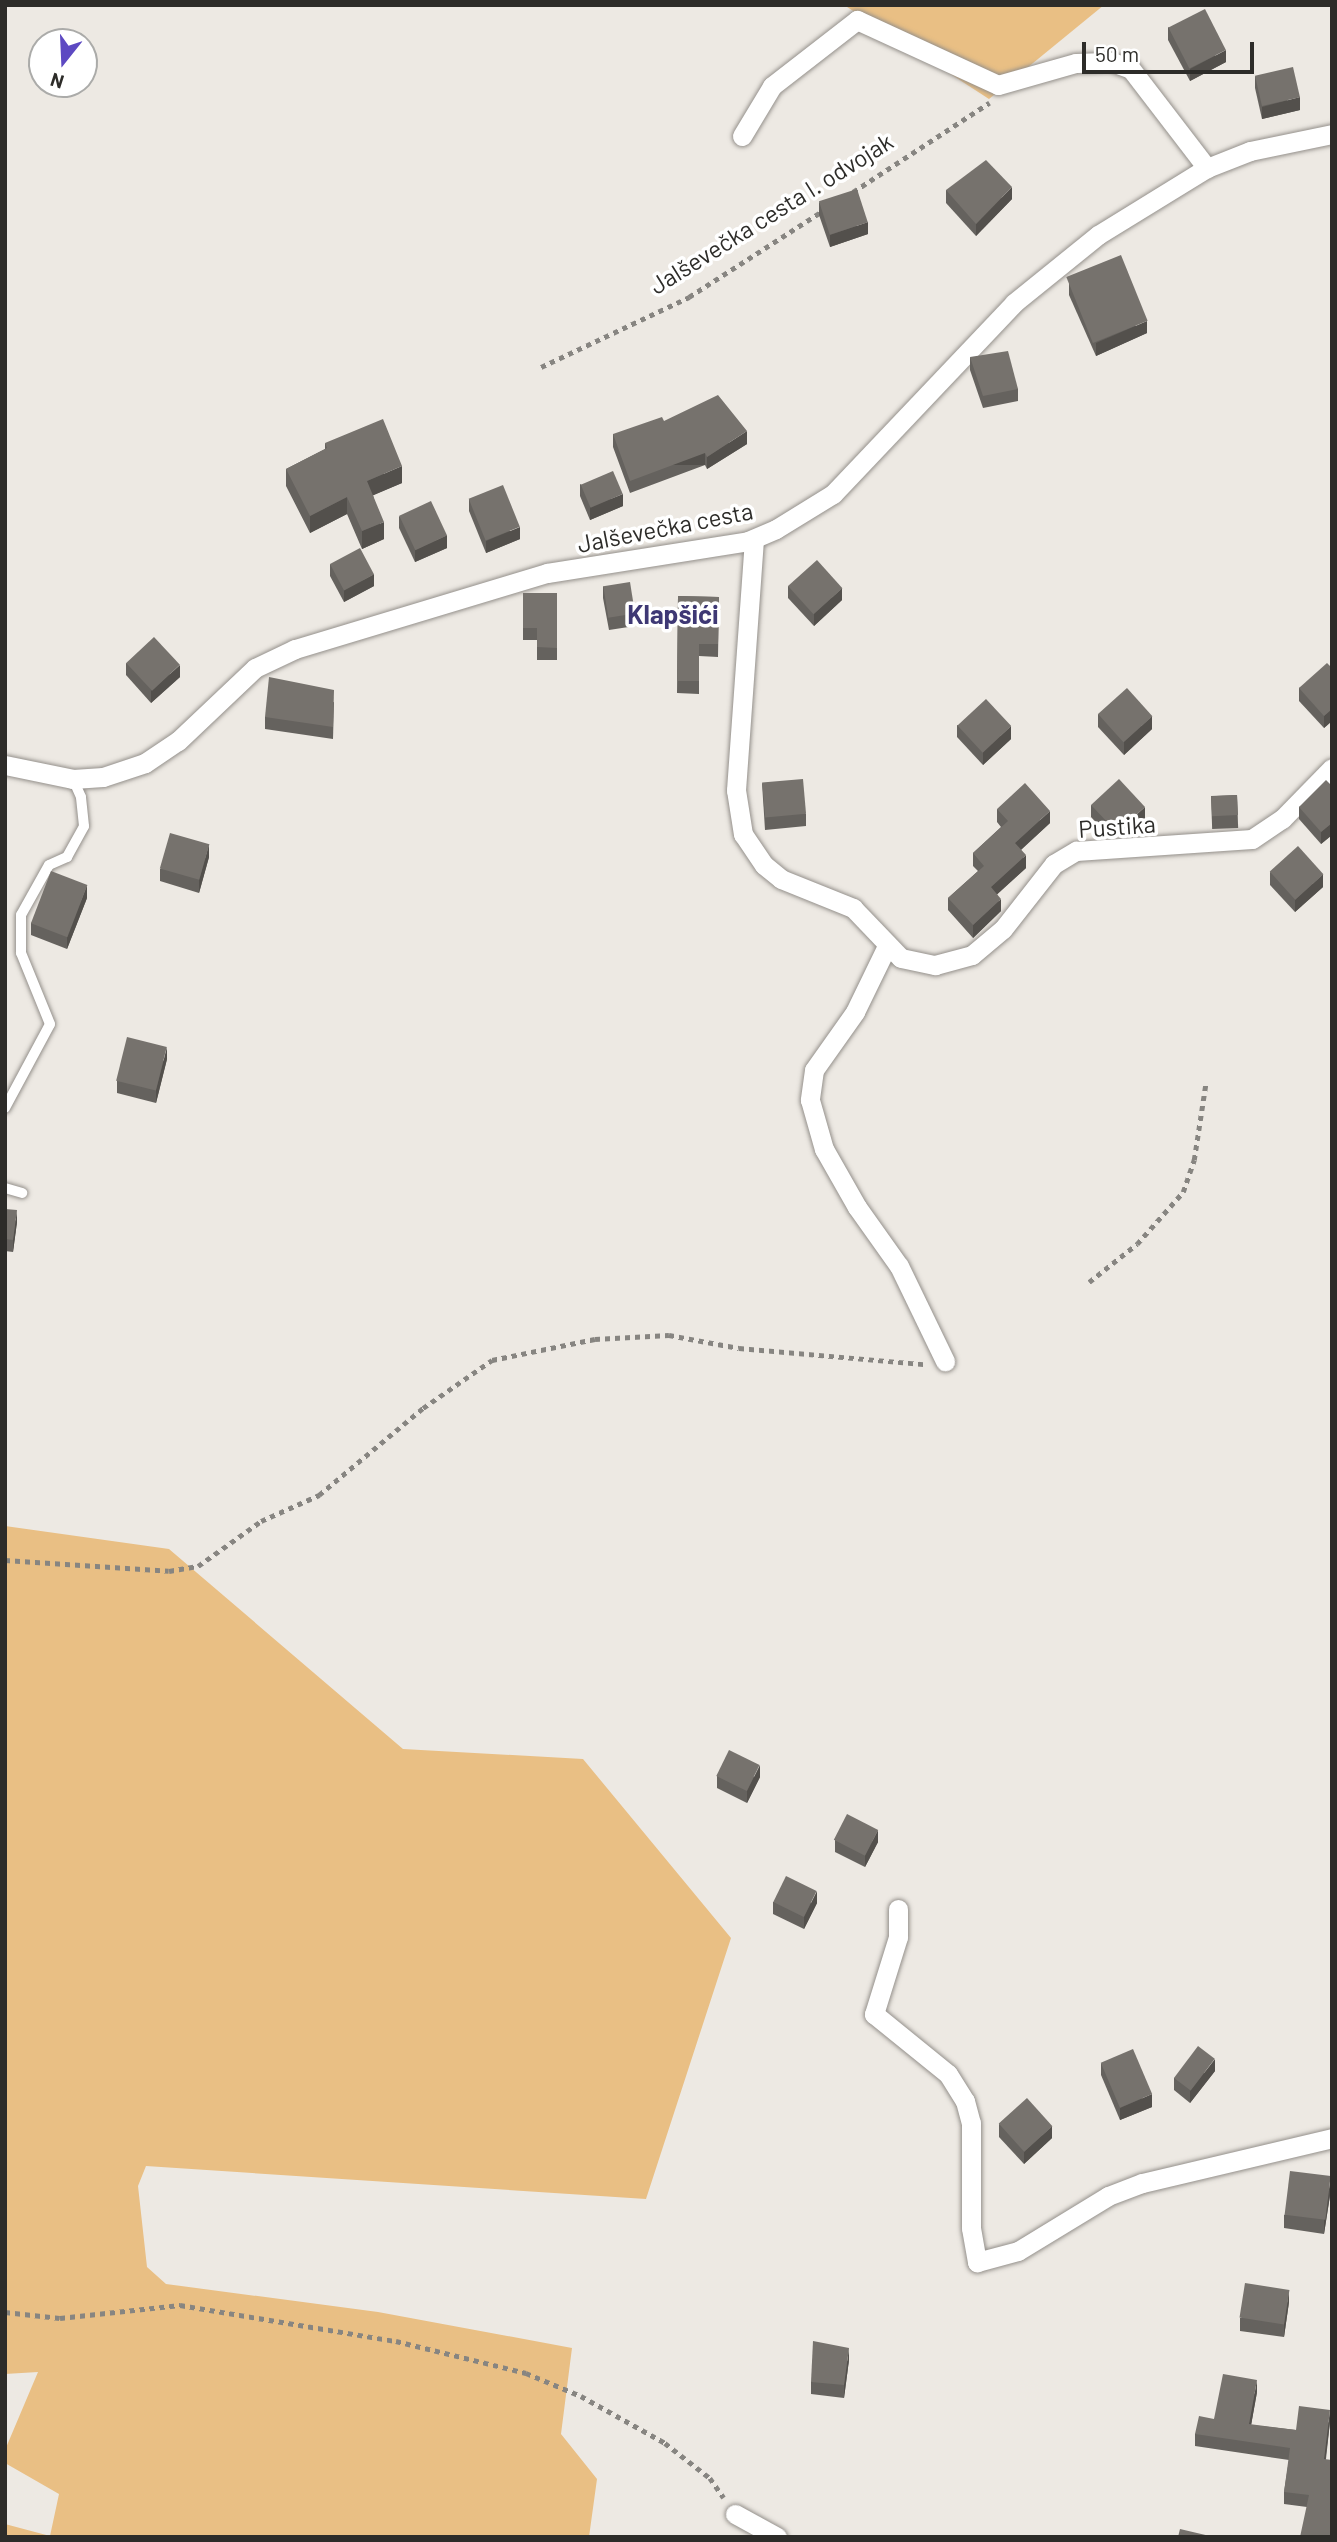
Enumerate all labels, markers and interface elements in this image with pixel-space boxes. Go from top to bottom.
north arrow [28,28,98,98]
scale bar [1085,28,1256,72]
text: 50 m [1095,41,1139,66]
text: N [47,69,67,94]
street label: Jalševečka cesta I. odvojak [644,126,898,300]
street label: Jalševečka cesta [575,496,755,558]
district label: Klapšići [627,598,719,630]
street label: Pustika [1077,809,1157,843]

